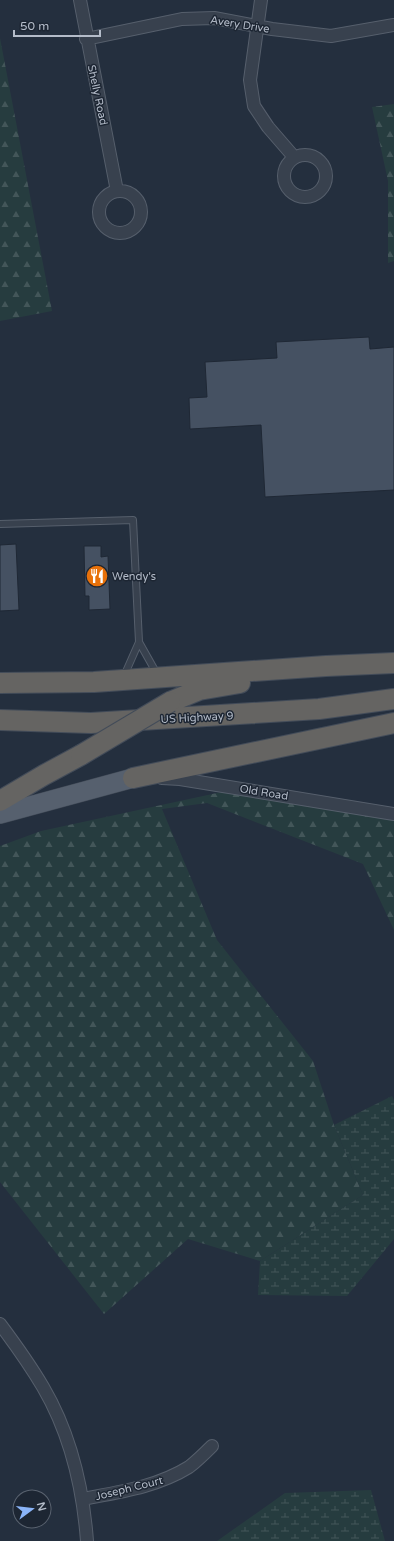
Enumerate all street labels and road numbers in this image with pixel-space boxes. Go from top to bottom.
street label: Avery Drive [209,13,271,36]
street label: Shelly Road [85,64,110,127]
street label: US Highway 9 [160,709,234,726]
street label: Old Road [239,782,289,803]
street label: Joseph Court [94,1474,164,1503]

